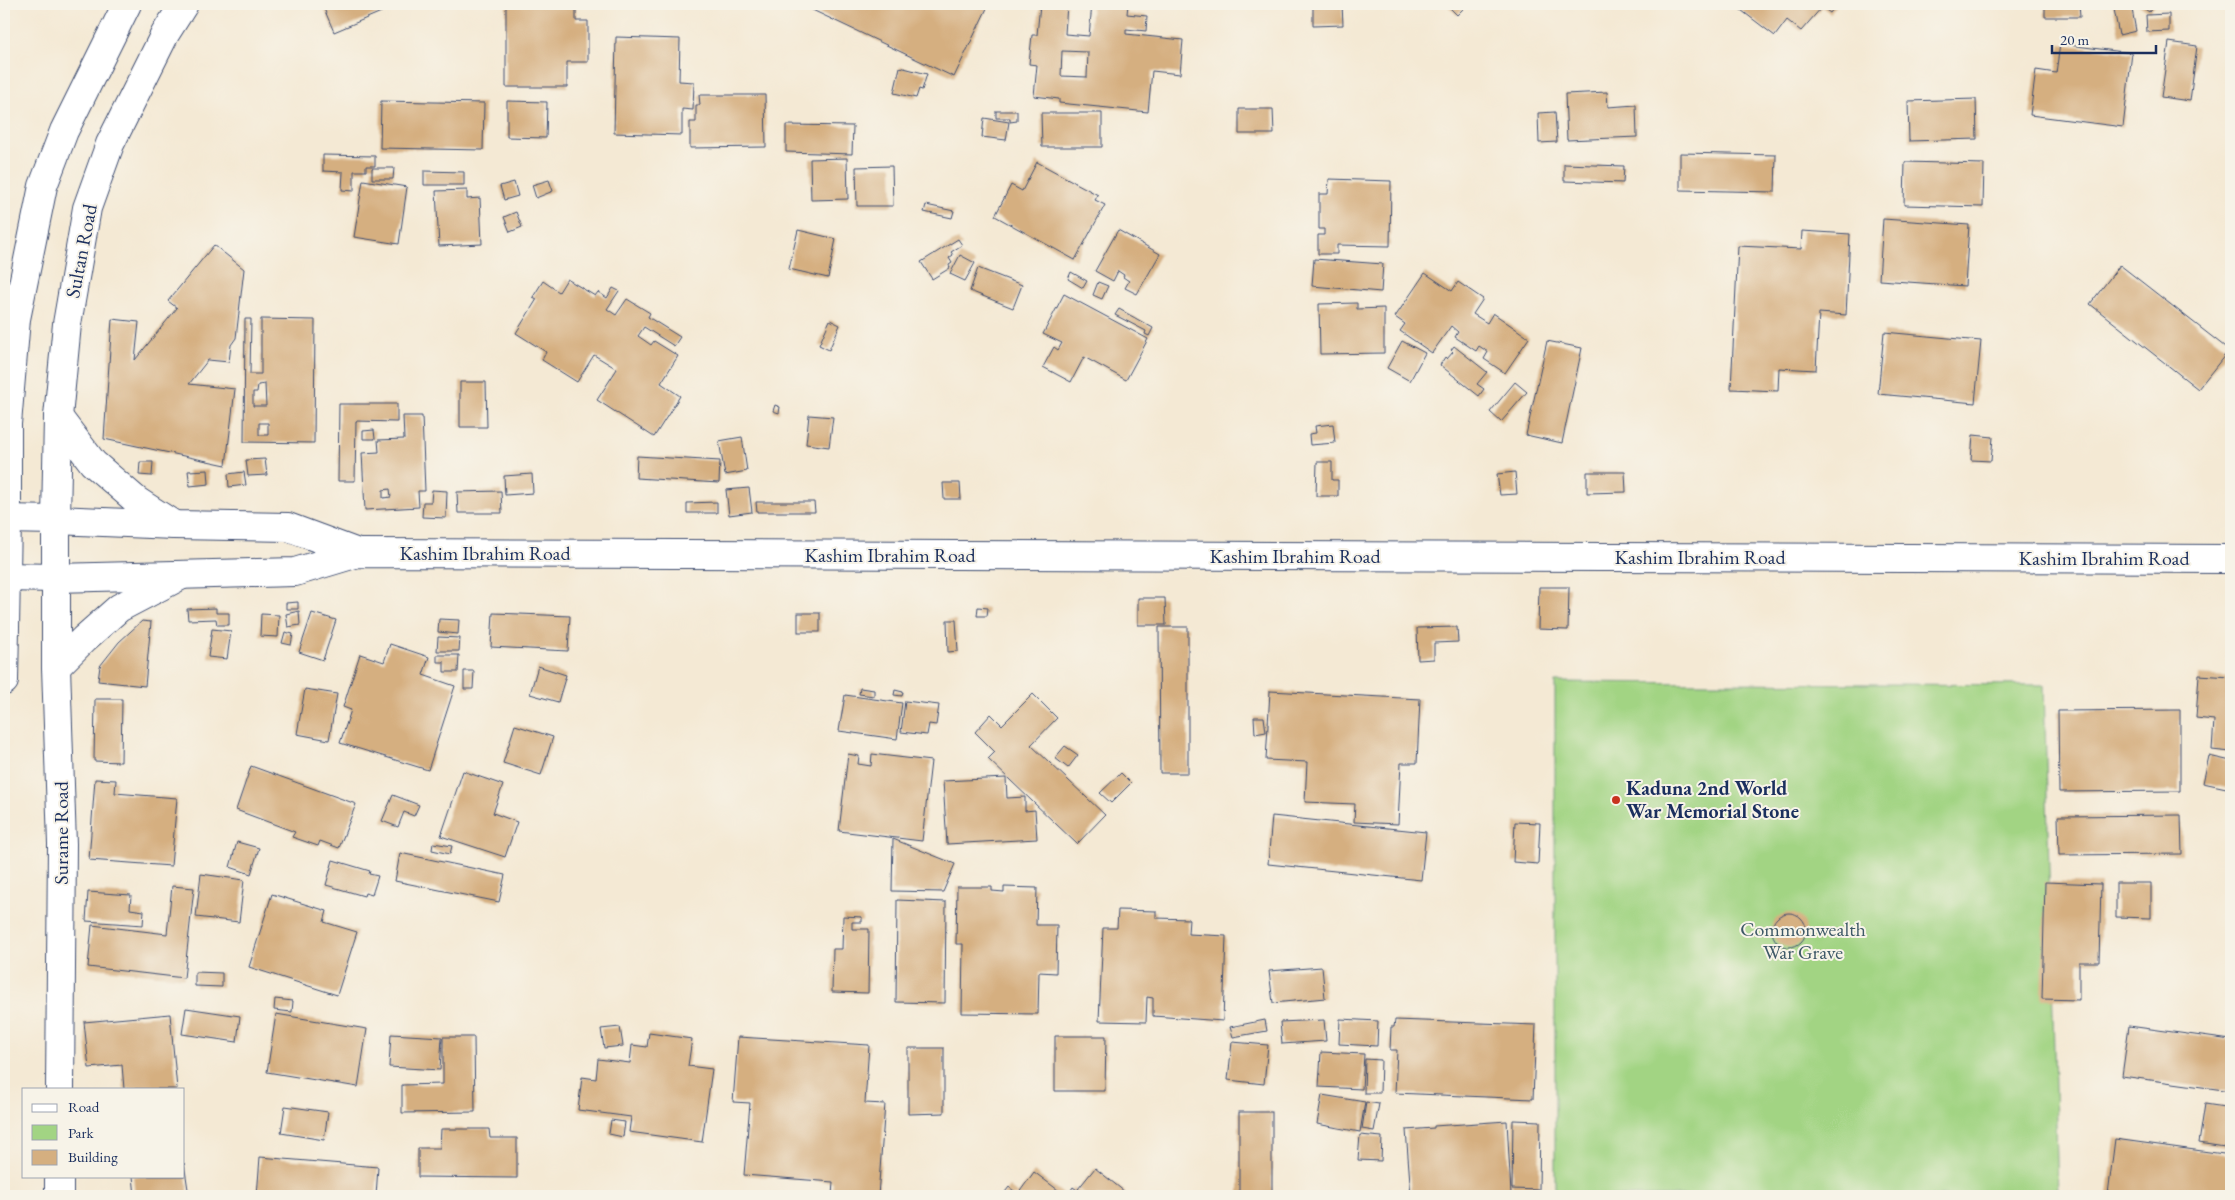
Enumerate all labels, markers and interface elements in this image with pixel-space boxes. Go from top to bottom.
scale bar [2052,22,2156,54]
text: 20 m [2060,30,2089,49]
street label: Sultan Road [59,201,103,300]
street label: Kashim Ibrahim Road [399,540,571,566]
street label: Kashim Ibrahim Road [804,542,976,568]
street label: Kashim Ibrahim Road [1209,543,1381,569]
street label: Kashim Ibrahim Road [1614,544,1786,570]
street label: Kashim Ibrahim Road [2018,545,2190,571]
place label: Kaduna 2nd World War Memorial Stone [1626,775,1799,824]
street label: Surame Road [48,780,74,885]
marker: Kaduna 2nd World War Memorial Stone [1610,794,1622,806]
park label: Commonwealth War Grave [1740,916,1866,965]
legend [22,1088,185,1178]
text: Road [68,1097,100,1116]
text: Park [68,1123,95,1142]
text: Building [68,1147,118,1166]

